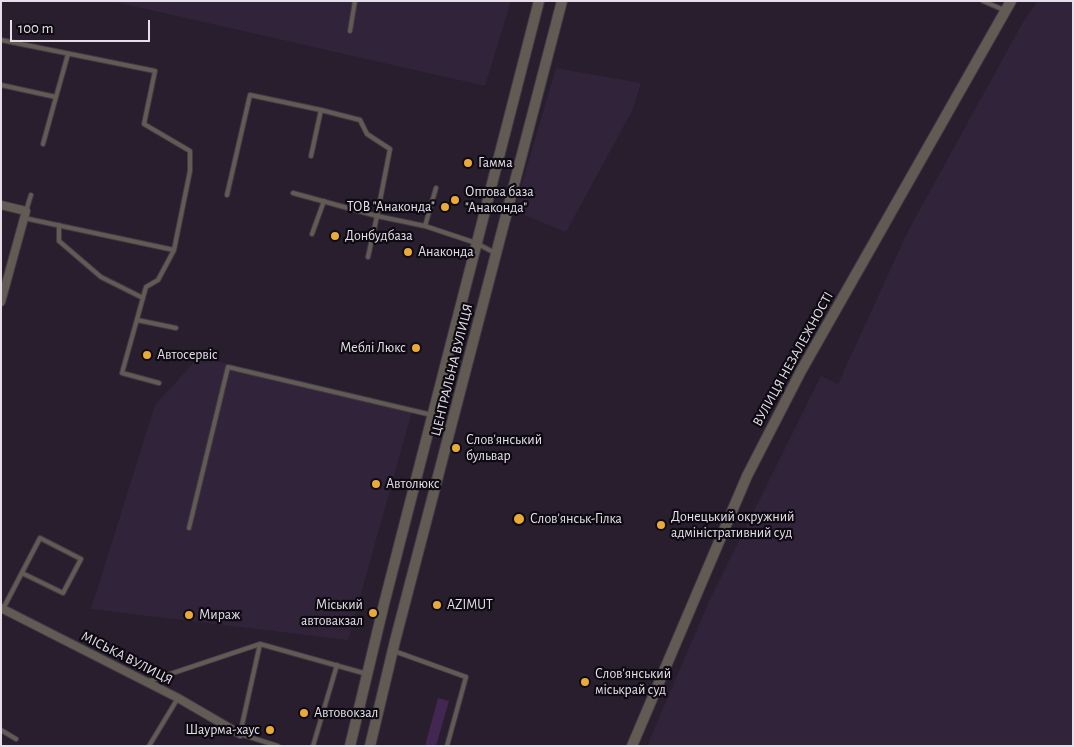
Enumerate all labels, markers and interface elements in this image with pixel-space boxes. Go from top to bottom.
scale bar [12,10,152,42]
text: 100 m [18,21,53,36]
place label: Гамма [478,155,513,171]
marker: Гамма [462,157,474,169]
place label: Оптова база "Анаконда" [465,184,534,216]
marker: Оптова база "Анаконда" [449,194,461,206]
place label: ТОВ "Анаконда" [347,199,435,215]
marker: ТОВ "Анаконда" [439,201,451,213]
place label: Донбудбаза [345,228,413,244]
marker: Донбудбаза [329,230,341,242]
place label: Анаконда [418,244,474,260]
marker: Анаконда [402,246,414,258]
street label: ВУЛИЦЯ НЕЗАЛЕЖНОСТІ [749,289,837,429]
street label: ЦЕНТРАЛЬНА ВУЛИЦЯ [427,302,477,438]
place label: Меблі Люкс [340,340,406,356]
marker: Меблі Люкс [410,342,422,354]
place label: Автосервіс [157,347,218,363]
marker: Автосервіс [141,349,153,361]
place label: Слов'янський бульвар [466,432,542,464]
marker: Слов'янський бульвар [450,442,462,454]
place label: Автолюкс [386,476,440,492]
marker: Автолюкс [370,478,382,490]
place label: Донецький окружний адміністративний суд [671,509,794,542]
place label: Слов'янськ-Гілка [530,511,622,527]
marker: Слов'янськ-Гілка [512,512,526,526]
marker: Донецький окружний адміністративний суд [655,519,667,531]
place label: Міський автовакзал [301,597,363,630]
place label: AZIMUT [447,597,493,613]
marker: AZIMUT [431,599,443,611]
place label: Мираж [199,607,240,623]
marker: Міський автовакзал [367,607,379,619]
marker: Мираж [183,609,195,621]
street label: МІСЬКА ВУЛИЦЯ [78,628,176,688]
place label: Слов'янський міськрай суд [595,666,671,699]
marker: Слов'янський міськрай суд [579,676,591,688]
place label: Автовокзал [314,705,378,721]
marker: Автовокзал [298,707,310,719]
place label: Шаурма-хаус [185,722,260,738]
marker: Шаурма-хаус [264,724,276,736]

